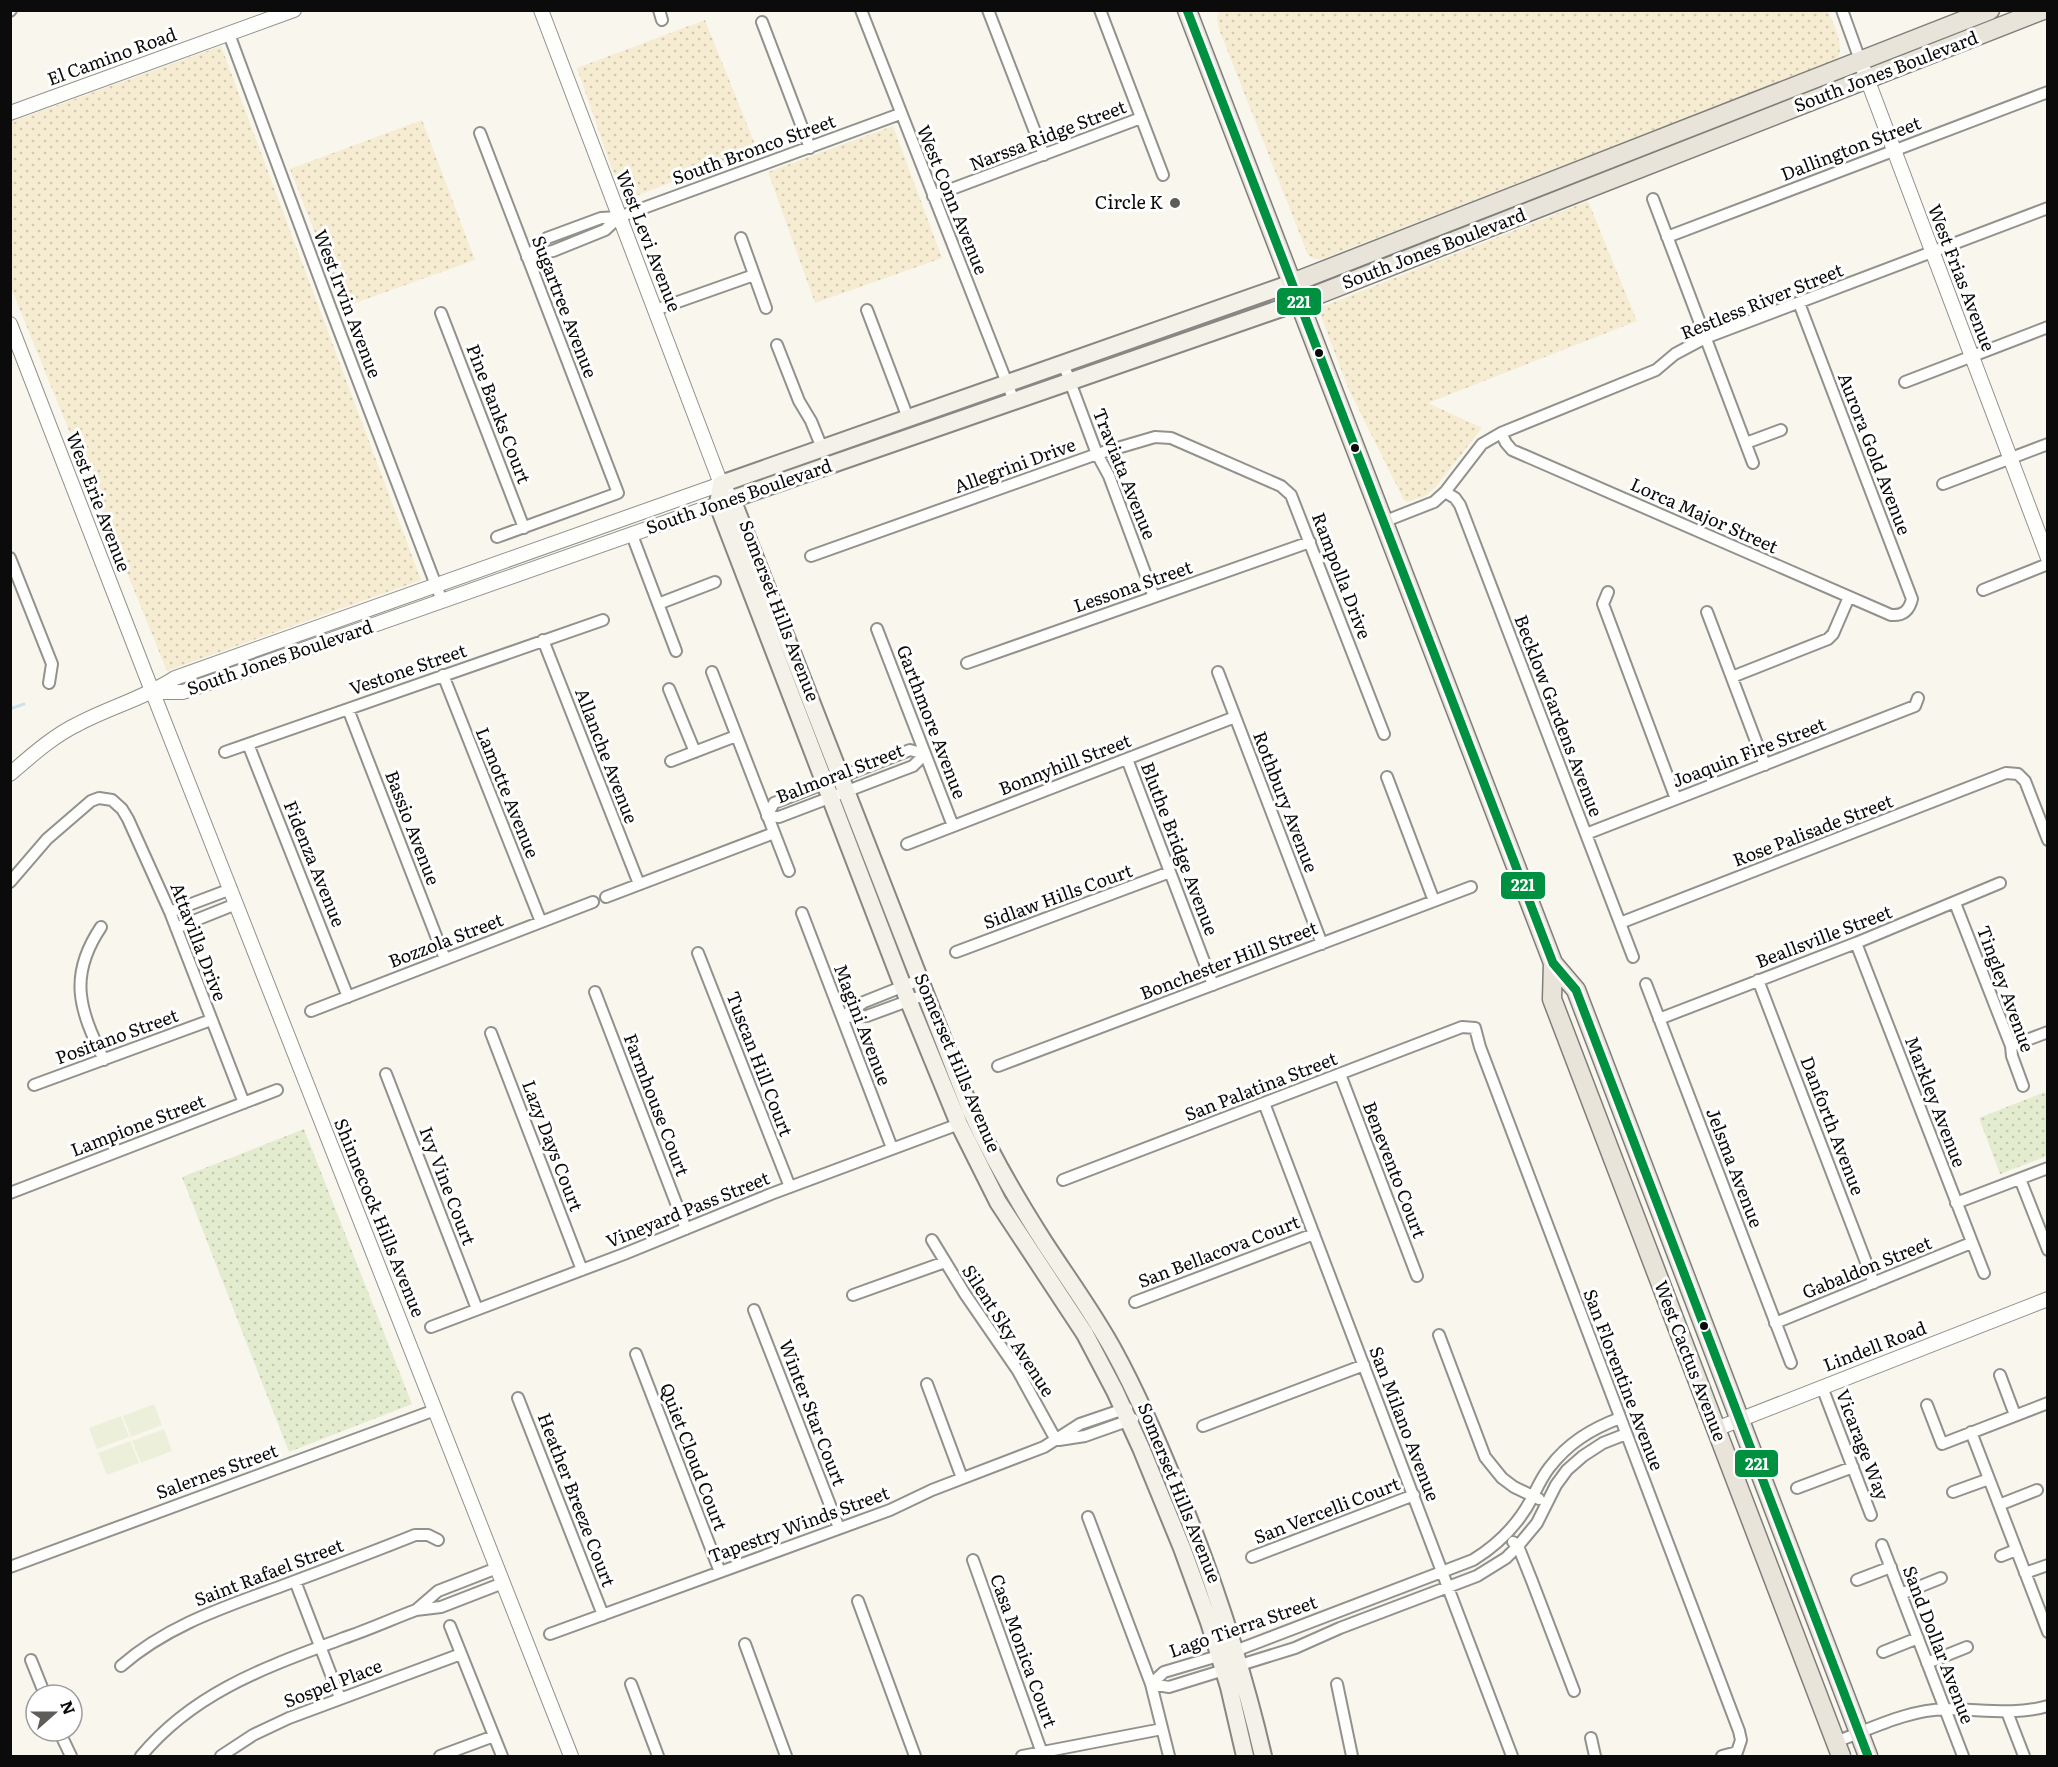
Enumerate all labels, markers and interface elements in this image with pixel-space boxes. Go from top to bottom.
street label: El Camino Road [43,20,180,92]
street label: South Jones Boulevard [1790,23,1981,118]
street label: Narssa Ridge Street [965,92,1130,177]
street label: South Bronco Street [668,106,840,191]
street label: Dallington Street [1777,108,1925,187]
street label: West Conn Avenue [911,121,996,278]
street label: West Levi Avenue [610,166,689,315]
place label: Circle K [1095,188,1163,215]
marker: Circle K [1168,196,1182,210]
street label: South Jones Boulevard [1338,200,1529,295]
street label: West Frias Avenue [1922,200,2003,355]
street label: West Irvin Avenue [308,225,389,382]
street label: Sugartree Avenue [526,231,605,382]
street label: Restless River Street [1676,255,1847,346]
line badge: 221 [1276,287,1322,316]
text: 221 [1287,289,1311,313]
street label: Pine Banks Court [460,340,539,488]
unlabelled marker [1313,347,1325,359]
street label: Aurora Gold Avenue [1832,368,1919,539]
street label: Traviata Avenue [1087,404,1164,543]
street label: West Erie Avenue [60,428,139,575]
street label: Allegrini Drive [950,430,1079,499]
unlabelled marker [1349,442,1361,454]
street label: South Jones Boulevard [642,451,835,540]
street label: Lorca Major Street [1626,470,1783,560]
street label: Rampolla Drive [1306,508,1379,643]
street label: Somerset Hills Avenue [733,516,827,705]
street label: Lessona Street [1070,552,1196,619]
street label: Becklow Gardens Avenue [1508,611,1610,820]
street label: South Jones Boulevard [183,612,376,701]
street label: Vestone Street [345,636,470,701]
street label: Garthmore Avenue [891,641,974,802]
street label: Allanche Avenue [569,684,646,827]
street label: Joaquin Fire Street [1668,710,1830,793]
street label: Lamotte Avenue [470,723,547,862]
street label: Bonnyhill Street [994,726,1135,801]
street label: Rothbury Avenue [1247,727,1326,876]
street label: Balmoral Street [772,736,908,809]
street label: Bluthe Bridge Avenue [1135,758,1226,939]
street label: Bassio Avenue [379,766,448,889]
street label: Rose Palisade Street [1729,786,1897,873]
street label: Fidenza Avenue [278,796,353,931]
street label: Sidlaw Hills Court [979,856,1137,935]
line badge: 221 [1500,871,1546,900]
text: 221 [1511,872,1535,896]
street label: Attavilla Drive [164,878,234,1005]
street label: Beallsville Street [1751,897,1896,974]
street label: Bozzola Street [384,905,507,974]
street label: Bonchester Hill Street [1136,913,1322,1006]
street label: Tingley Avenue [1971,921,2042,1056]
street label: Magini Avenue [828,960,899,1089]
street label: Somerset Hills Avenue [908,969,1008,1156]
street label: Tuscan Hill Court [720,987,801,1141]
street label: Positano Street [51,1001,182,1070]
street label: Farmhouse Court [618,1029,697,1180]
street label: Markley Avenue [1899,1032,1974,1171]
street label: San Palatina Street [1180,1044,1341,1127]
street label: Danforth Avenue [1794,1052,1872,1199]
street label: Lazy Days Court [516,1076,591,1216]
street label: Lampione Street [66,1086,209,1163]
street label: Benevento Court [1357,1097,1434,1242]
street label: Jelsma Avenue [1700,1104,1771,1231]
street label: Shinnecock Hills Avenue [328,1114,433,1321]
street label: Ivy Vine Court [413,1122,484,1249]
street label: Vineyard Pass Street [602,1163,774,1254]
street label: San Bellacova Court [1134,1207,1304,1294]
street label: Gabaldon Street [1798,1228,1936,1305]
street label: Silent Sky Avenue [956,1259,1062,1402]
street label: West Cactus Avenue [1648,1276,1735,1445]
street label: San Florentine Avenue [1577,1285,1672,1474]
street label: Lindell Road [1819,1314,1930,1378]
unlabelled marker [1698,1320,1710,1332]
street label: Winter Star Court [773,1335,854,1490]
street label: San Milano Avenue [1363,1342,1447,1505]
street label: Quiet Cloud Court [654,1379,735,1535]
street label: Vicarage Way [1830,1385,1897,1504]
street label: Somerset Hills Avenue [1132,1398,1229,1587]
street label: Heather Breeze Court [532,1408,623,1591]
street label: Salernes Street [152,1436,282,1505]
line badge: 221 [1734,1449,1779,1478]
text: 221 [1745,1451,1769,1475]
street label: San Vercelli Court [1250,1469,1404,1550]
street label: Tapestry Winds Street [704,1478,893,1569]
street label: Saint Rafael Street [190,1530,348,1612]
street label: Sand Dollar Avenue [1897,1561,1982,1727]
street label: Casa Monica Court [984,1570,1065,1732]
street label: Lago Tierra Street [1165,1587,1321,1664]
street label: Sospel Place [279,1651,386,1714]
north arrow [24,1683,84,1743]
text: N [55,1697,83,1718]

